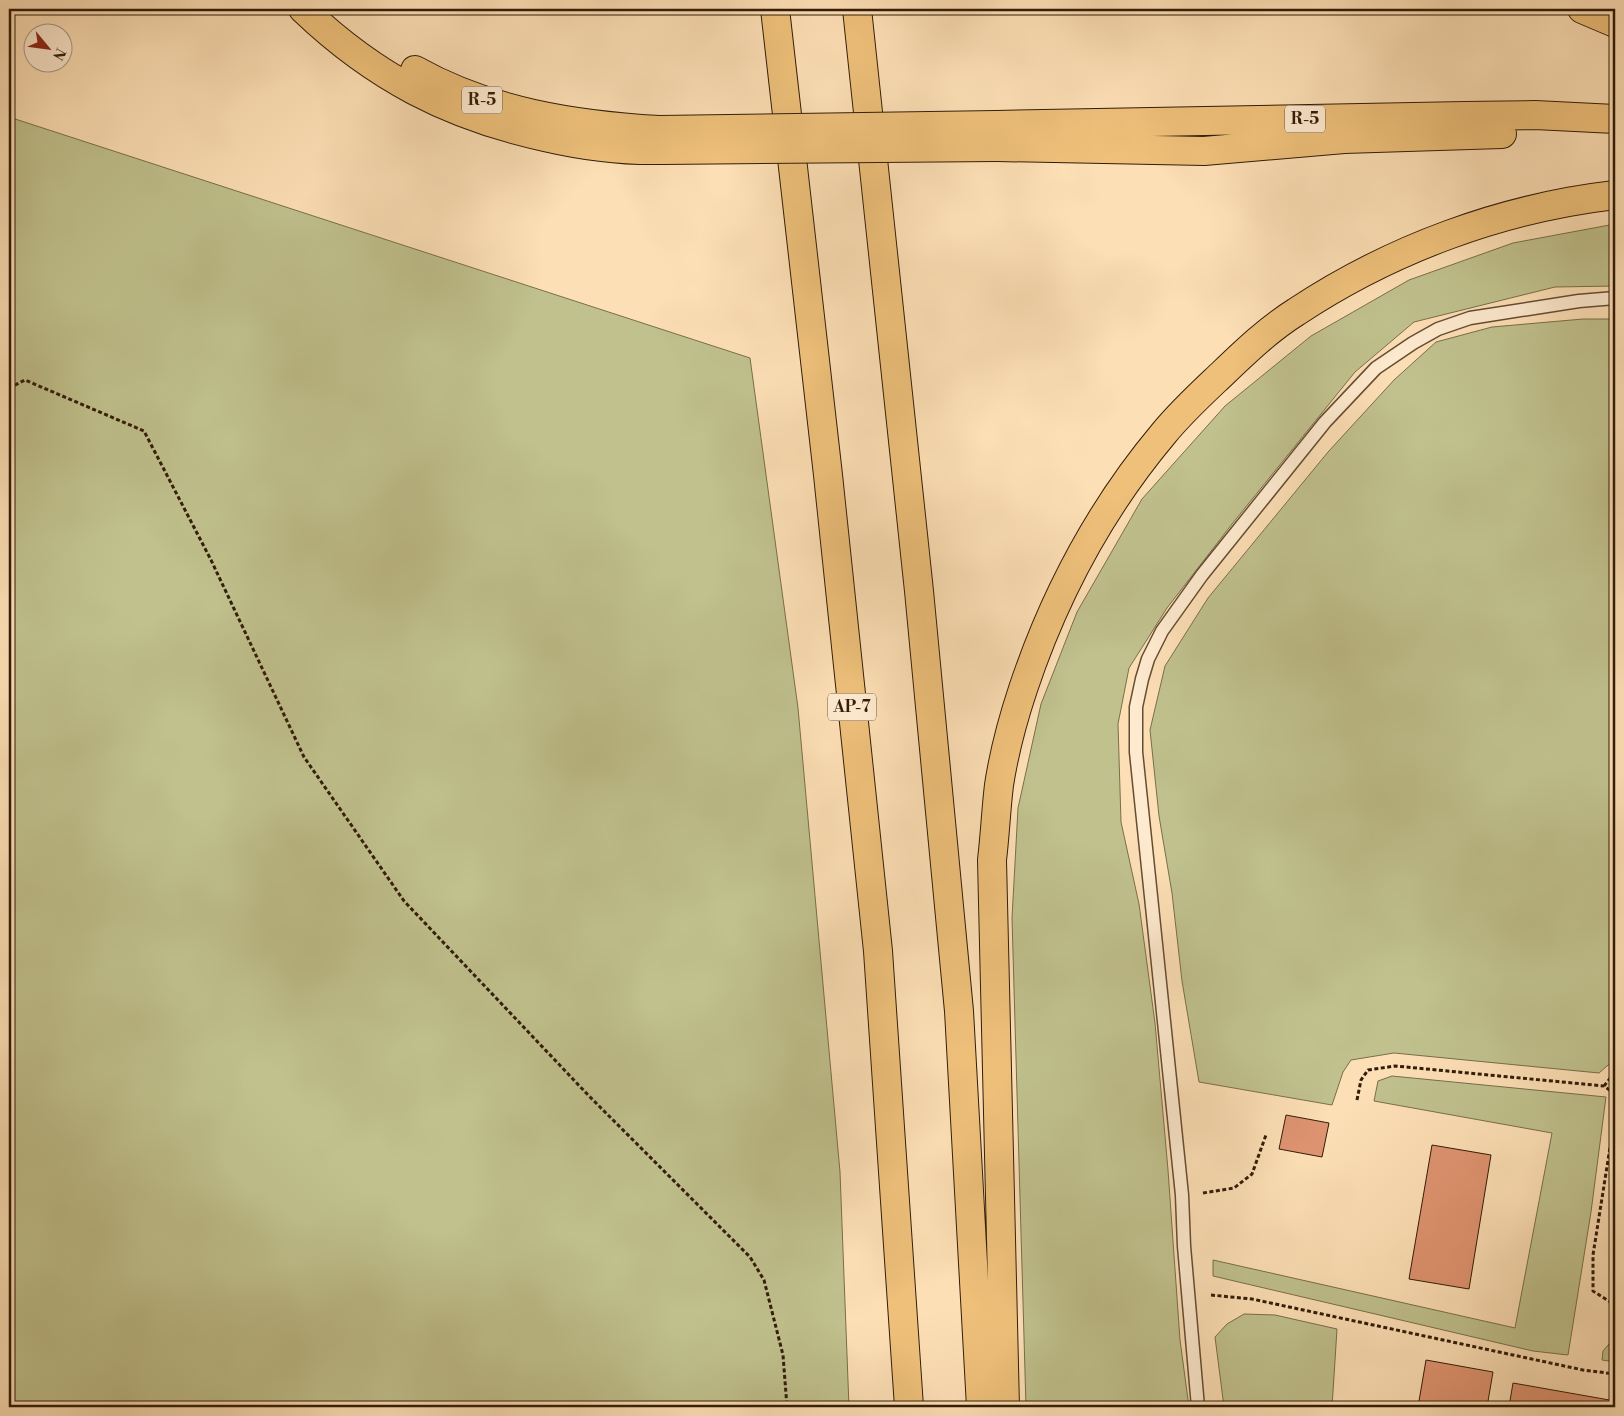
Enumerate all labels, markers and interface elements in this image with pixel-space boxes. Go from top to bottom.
north arrow [22,22,72,72]
text: N [48,45,69,63]
road number: R-5 [462,86,502,114]
road number: R-5 [1285,106,1325,132]
road number: AP-7 [828,694,876,720]

